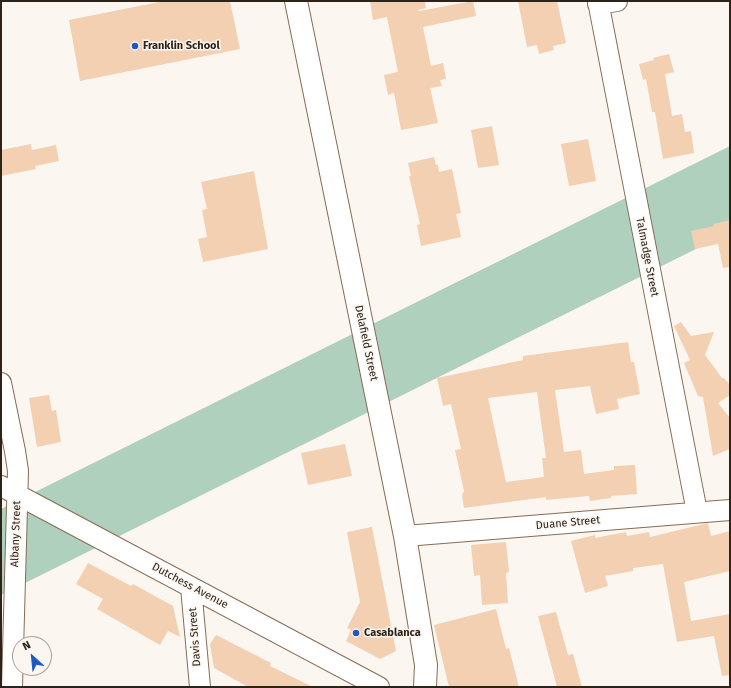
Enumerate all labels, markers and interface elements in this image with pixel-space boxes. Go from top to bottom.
place label: Franklin School [143,39,220,53]
marker: Franklin School [130,41,140,51]
street label: Talmadge Street [633,216,661,298]
street label: Delafield Street [352,304,380,382]
street label: Albany Street [8,501,24,567]
street label: Duane Street [535,514,601,532]
street label: Dutchess Avenue [150,560,230,612]
street label: Davis Street [186,607,204,667]
place label: Casablanca [364,626,421,640]
marker: Casablanca [351,628,361,638]
north arrow [12,636,52,676]
text: N [21,638,33,653]

